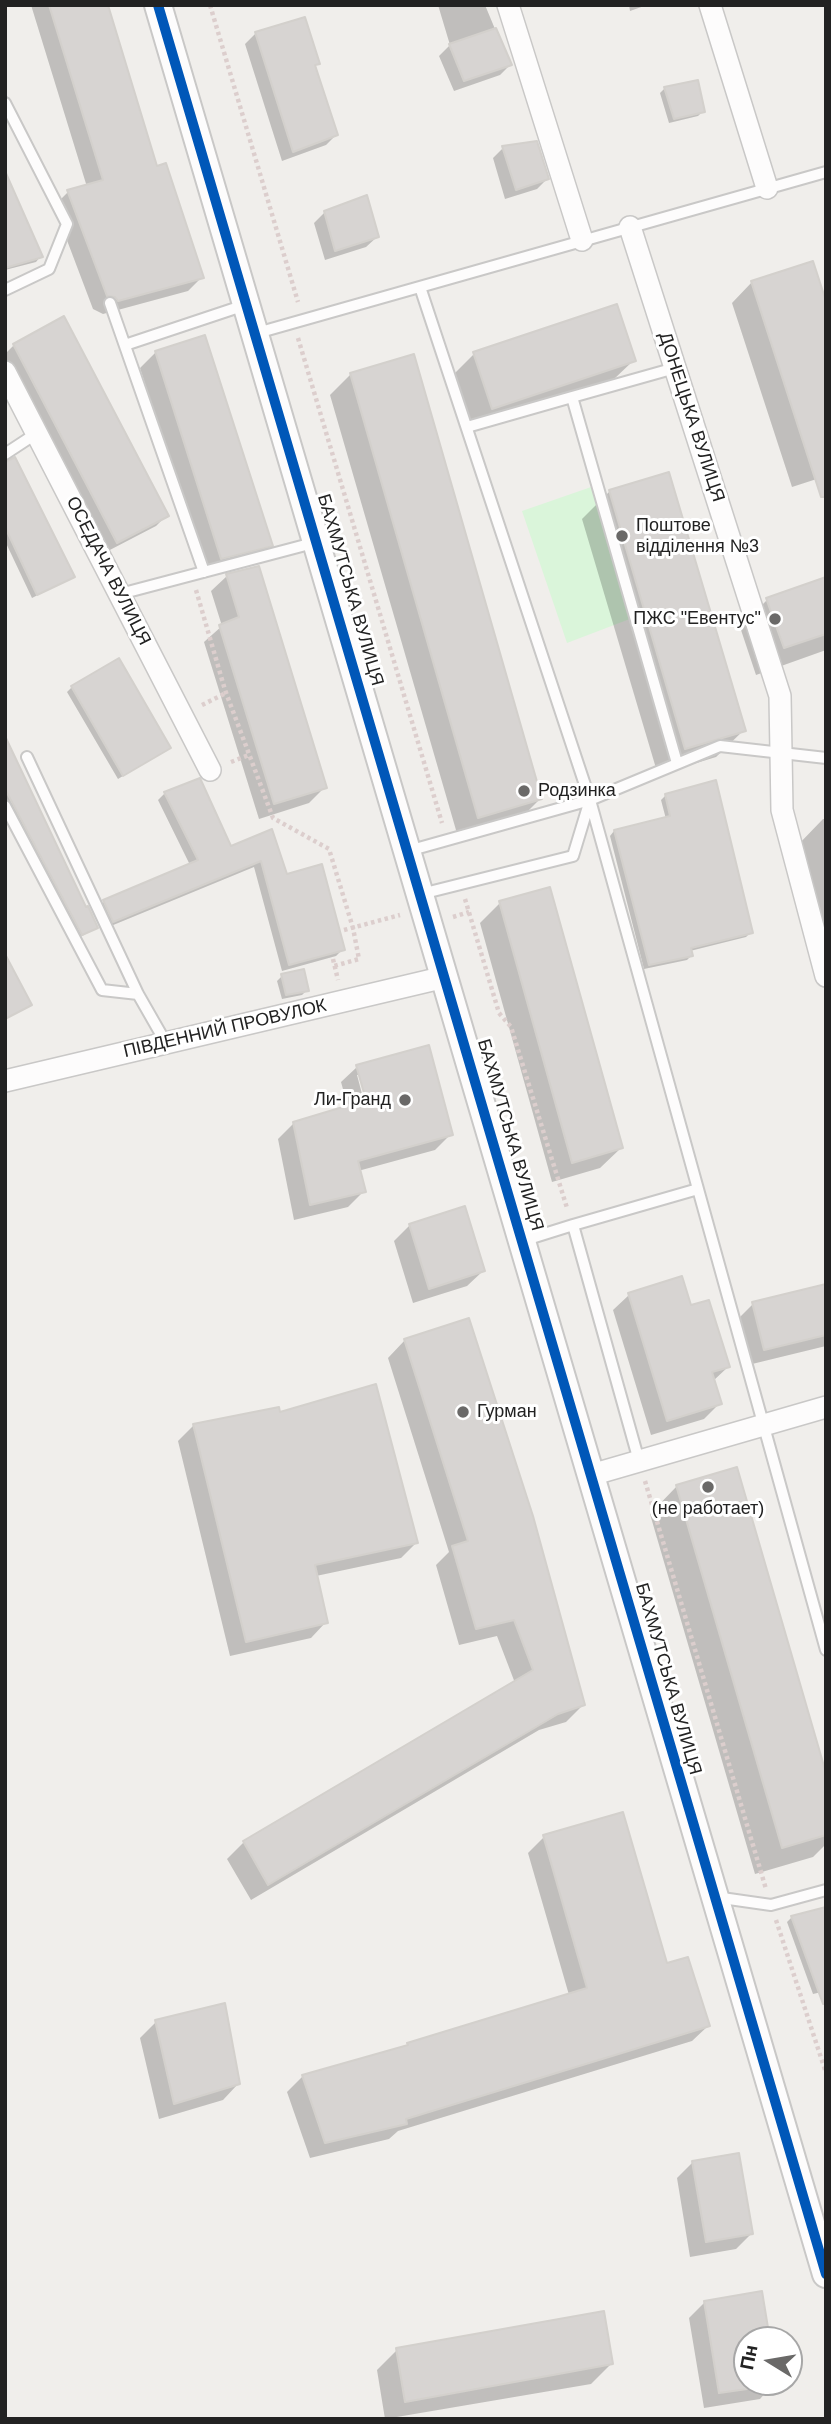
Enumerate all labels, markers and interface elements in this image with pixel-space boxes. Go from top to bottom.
street label: ДОНЕЦЬКА ВУЛИЦЯ [653,329,729,505]
street label: БАХМУТСЬКА ВУЛИЦЯ [312,492,388,688]
street label: ОСЕДАЧА ВУЛИЦЯ [61,493,155,649]
place label: Поштове відділення №3 [636,515,759,558]
marker: Поштове відділення №3 [614,528,630,544]
place label: ПЖС "Евентус" [633,608,761,630]
marker: ПЖС "Евентус" [767,611,783,627]
place label: Родзинка [538,780,616,802]
marker: Родзинка [516,783,532,799]
street label: ПІВДЕННИЙ ПРОВУЛОК [121,995,329,1063]
street label: БАХМУТСЬКА ВУЛИЦЯ [472,1037,548,1233]
place label: Ли-Гранд [314,1089,391,1111]
marker: Ли-Гранд [397,1092,413,1108]
place label: Гурман [477,1401,537,1423]
marker: Гурман [455,1404,471,1420]
marker: (не работает) [700,1479,716,1495]
place label: (не работает) [652,1498,764,1520]
street label: БАХМУТСЬКА ВУЛИЦЯ [630,1581,706,1777]
north arrow [733,2326,803,2396]
text: Пн [736,2343,762,2372]

